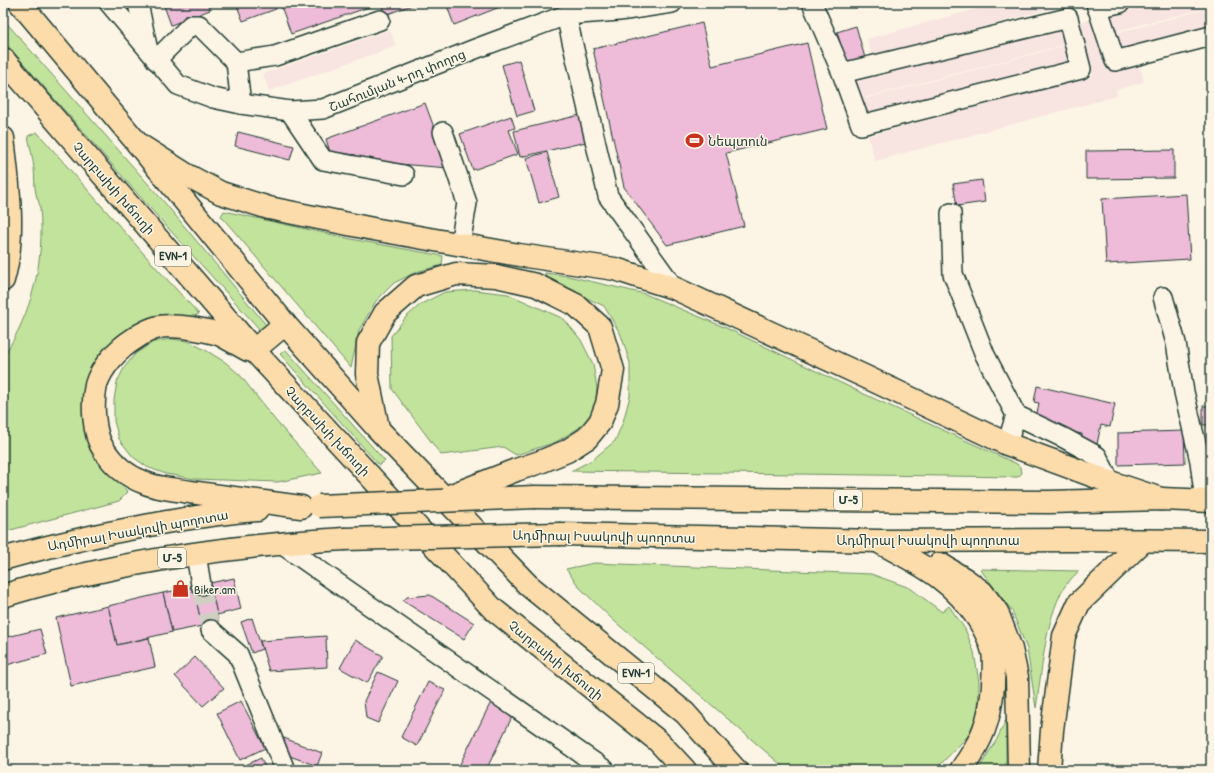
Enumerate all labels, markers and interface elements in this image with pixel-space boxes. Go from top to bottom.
street label: Շահումյան 4-րդ փողոց [326,44,468,116]
sports icon: Նեպտուն [685,131,705,151]
place label: Նեպտուն [708,132,768,150]
street label: Չարբախի խճուղի [69,138,159,238]
road number: EVN-1 [155,246,191,266]
street label: Չարբախի խճուղի [281,382,375,480]
road number: Մ-5 [834,490,862,510]
street label: Ադմիրալ Իսակովի պողոտա [46,505,230,555]
street label: Ադմիրալ Իսակովի պողոտա [512,525,696,547]
street label: Ադմիրալ Իսակովի պողոտա [836,531,1020,549]
road number: Մ-5 [158,548,186,568]
shop icon: Biker.am [171,579,191,599]
place label: Biker.am [194,580,236,598]
street label: Չարբախի խճուղի [505,616,607,704]
road number: EVN-1 [618,663,654,683]

